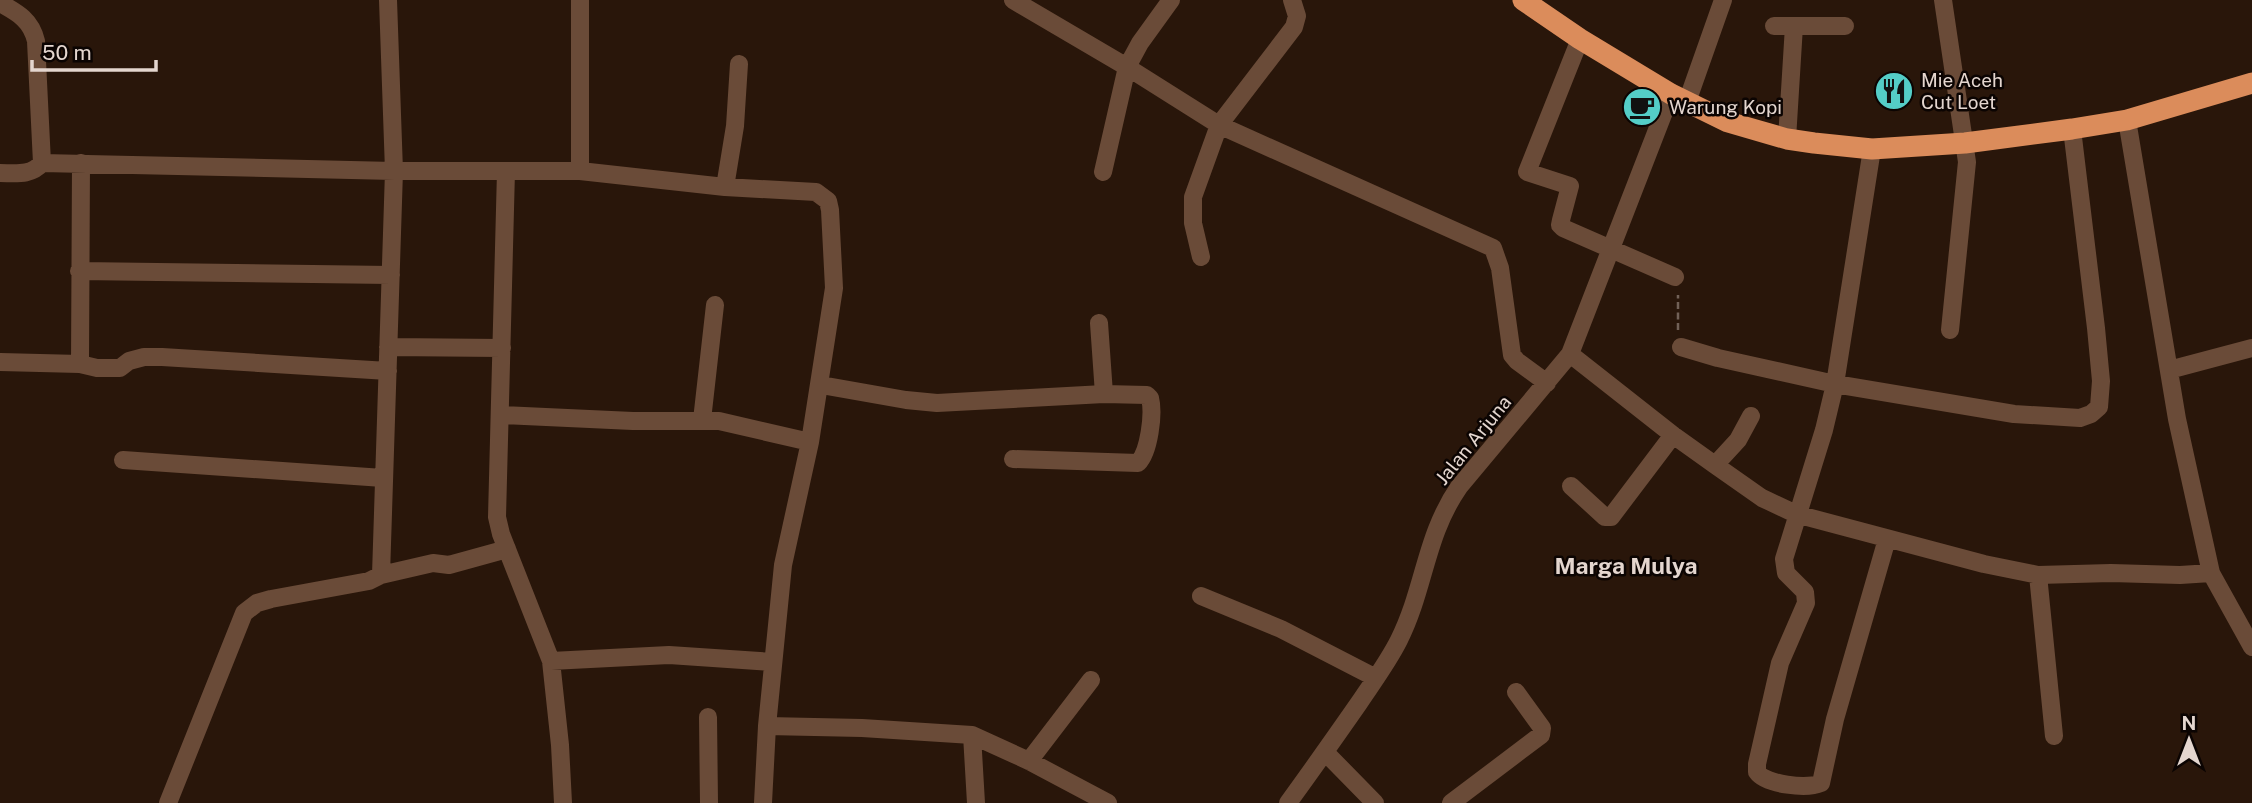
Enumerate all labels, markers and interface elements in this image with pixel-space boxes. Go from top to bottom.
scale bar [32,28,156,72]
text: 50 m [42,40,92,65]
place label: Mie Aceh Cut Loet [1921,69,2003,113]
restaurant icon: Mie Aceh Cut Loet [1873,70,1915,112]
cafe icon: Warung Kopi [1621,86,1663,128]
place label: Warung Kopi [1669,96,1782,118]
street label: Jalan Arjuna [1430,391,1516,489]
district label: Marga Mulya [1554,552,1698,579]
north arrow [2154,705,2224,775]
text: N [2182,712,2196,734]

